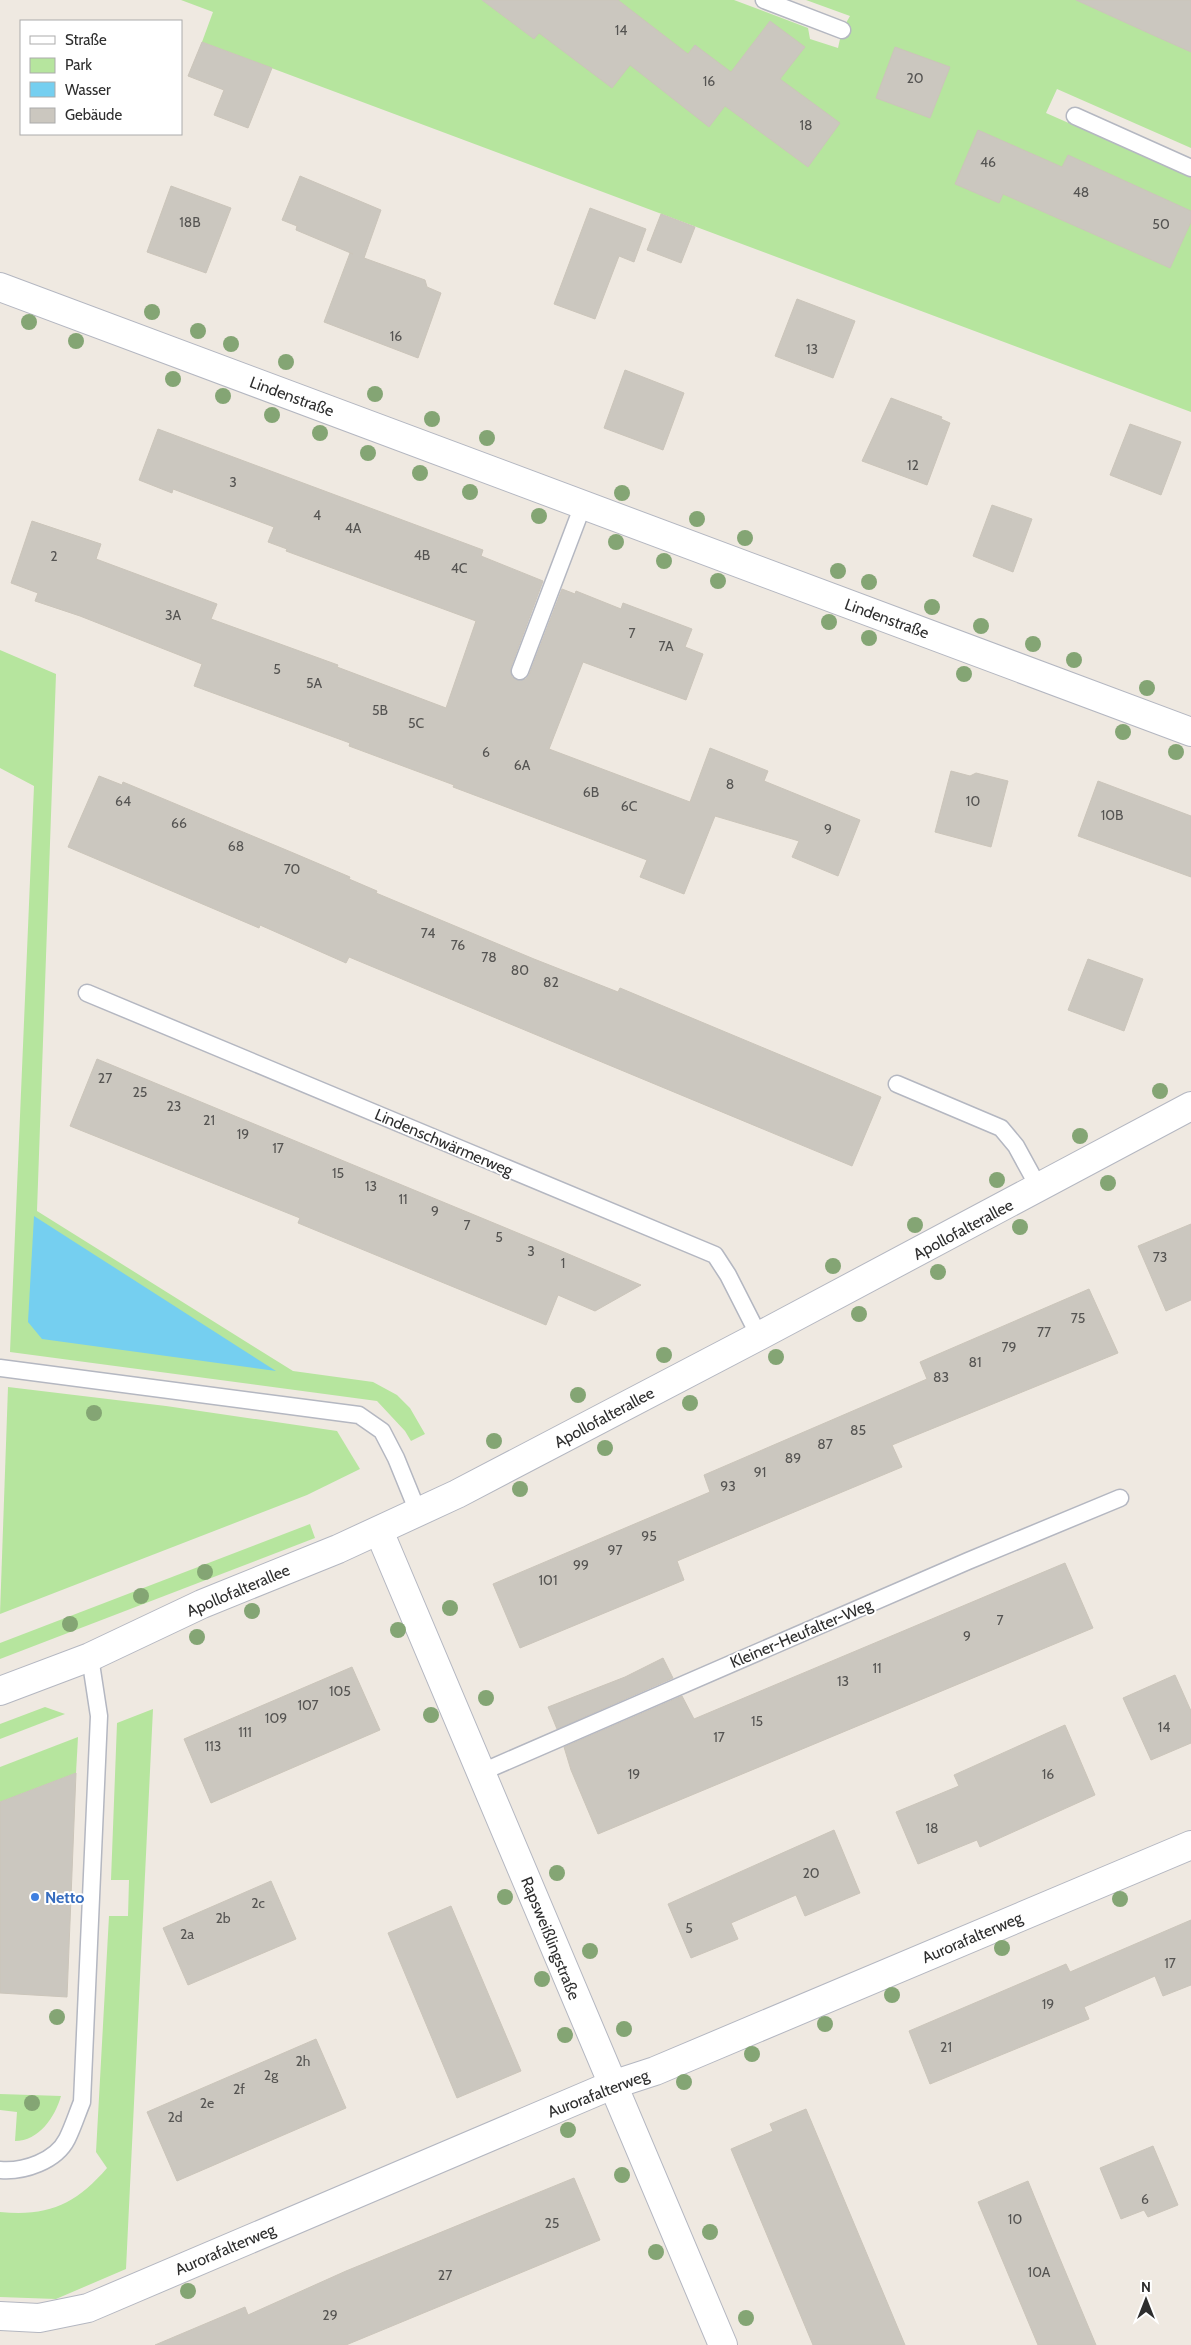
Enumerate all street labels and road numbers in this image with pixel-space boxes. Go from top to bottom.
street label: Lindenstraße [247,372,337,421]
street label: Lindenstraße [842,594,932,643]
street label: Lindenschwärmerweg [372,1105,517,1181]
street label: Apollofalterallee [910,1195,1016,1264]
street label: Apollofalterallee [551,1383,657,1452]
street label: Apollofalterallee [184,1560,293,1621]
street label: Kleiner-Heufalter-Weg [727,1594,876,1672]
street label: Rapsweißlingstraße [517,1874,584,2003]
street label: Aurorafalterweg [919,1907,1026,1967]
street label: Aurorafalterweg [545,2065,653,2122]
street label: Aurorafalterweg [172,2219,279,2279]

